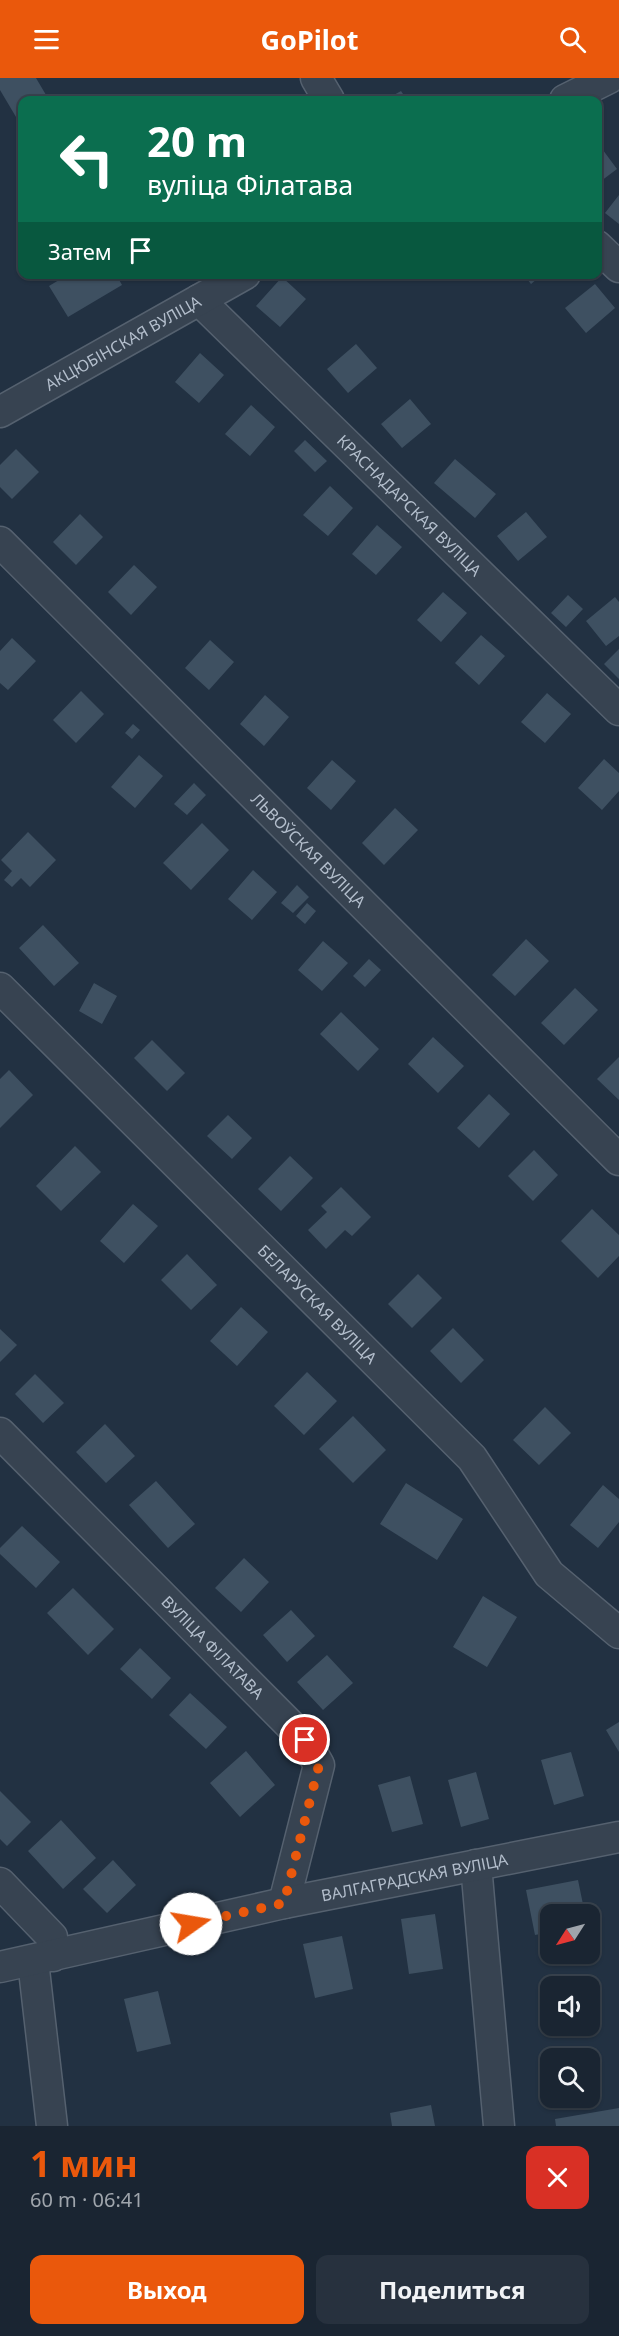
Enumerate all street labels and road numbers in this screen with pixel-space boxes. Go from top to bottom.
street label: АКЦЮБІНСКАЯ ВУЛІЦА [41,290,206,396]
street label: КРАСНАДАРСКАЯ ВУЛІЦА [332,430,487,582]
street label: ЛЬВОЎСКАЯ ВУЛІЦА [246,788,371,913]
street label: БЕЛАРУСКАЯ ВУЛІЦА [253,1240,383,1369]
street label: ВУЛІЦА ФІЛАТАВА [157,1591,270,1704]
street label: ВАЛГАГРАДСКАЯ ВУЛІЦА [319,1848,510,1906]

